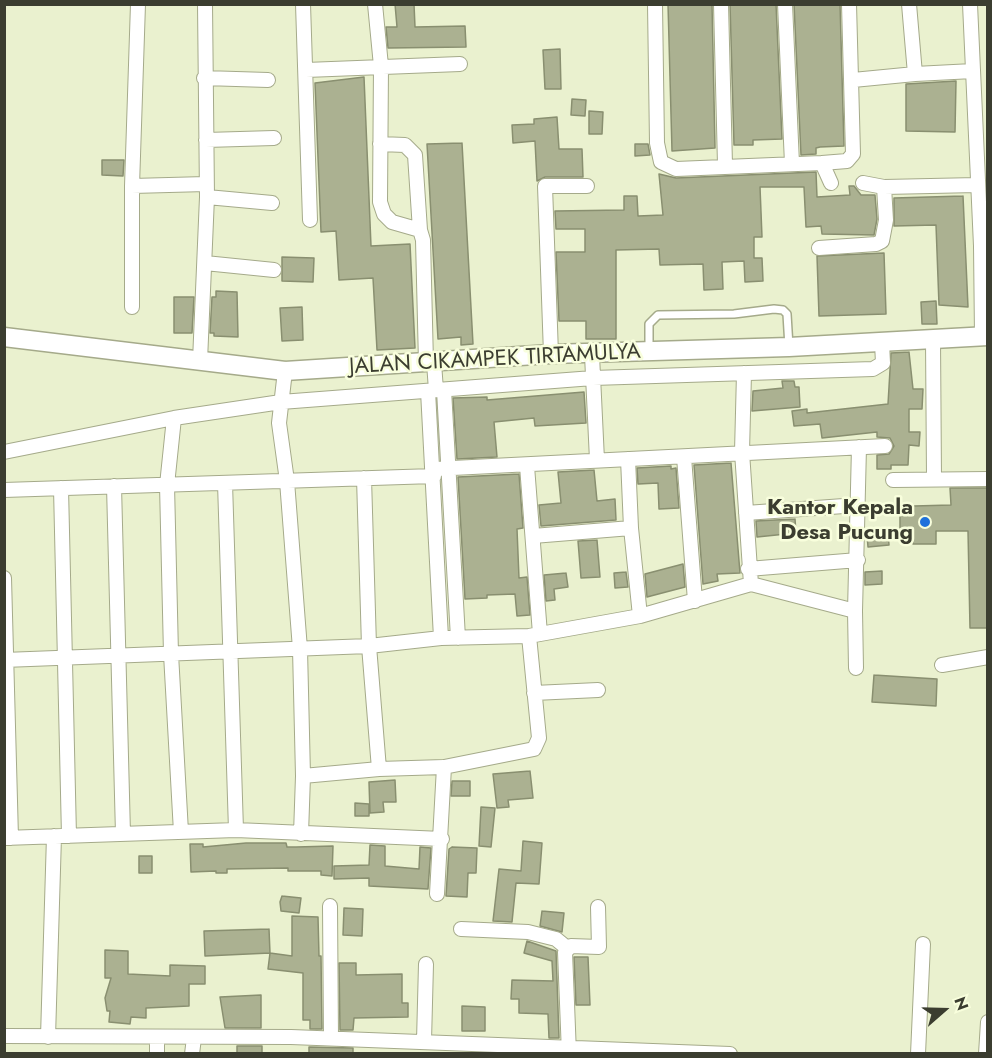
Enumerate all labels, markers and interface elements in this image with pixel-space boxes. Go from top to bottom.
street label: JALAN CIKAMPEK TIRTAMULYA [348,339,642,381]
place label: Kantor Kepala Desa Pucung [767,496,913,548]
marker: Kantor Kepala Desa Pucung [918,515,932,529]
north arrow [914,980,974,1040]
text: N [948,994,974,1014]

